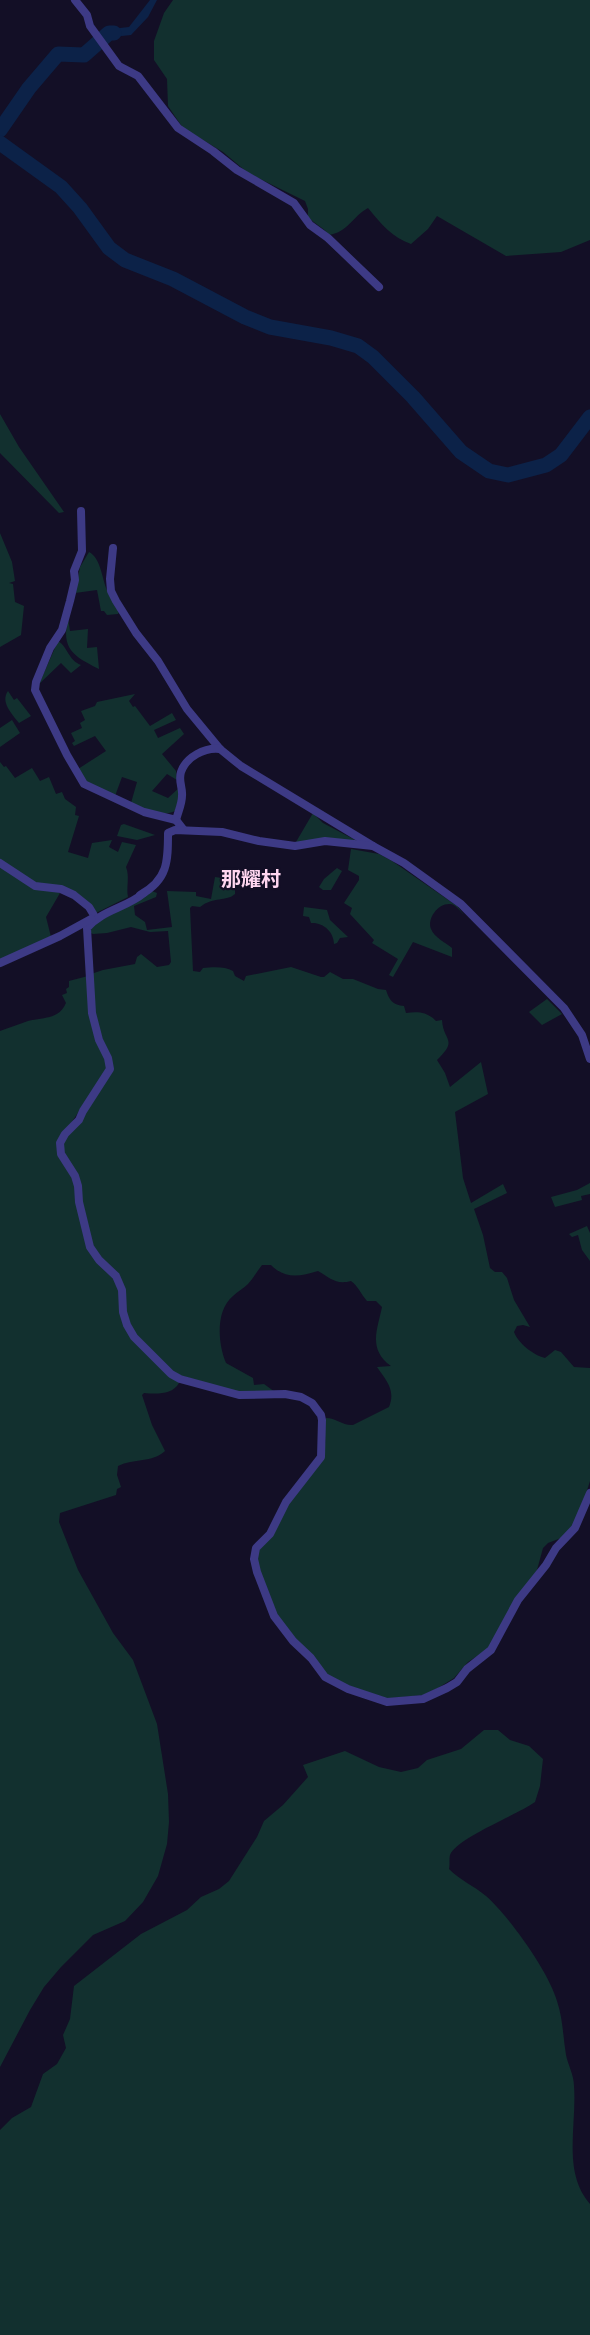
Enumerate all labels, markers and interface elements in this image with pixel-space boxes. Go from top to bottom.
district label: 那耀村 [221,866,281,892]

